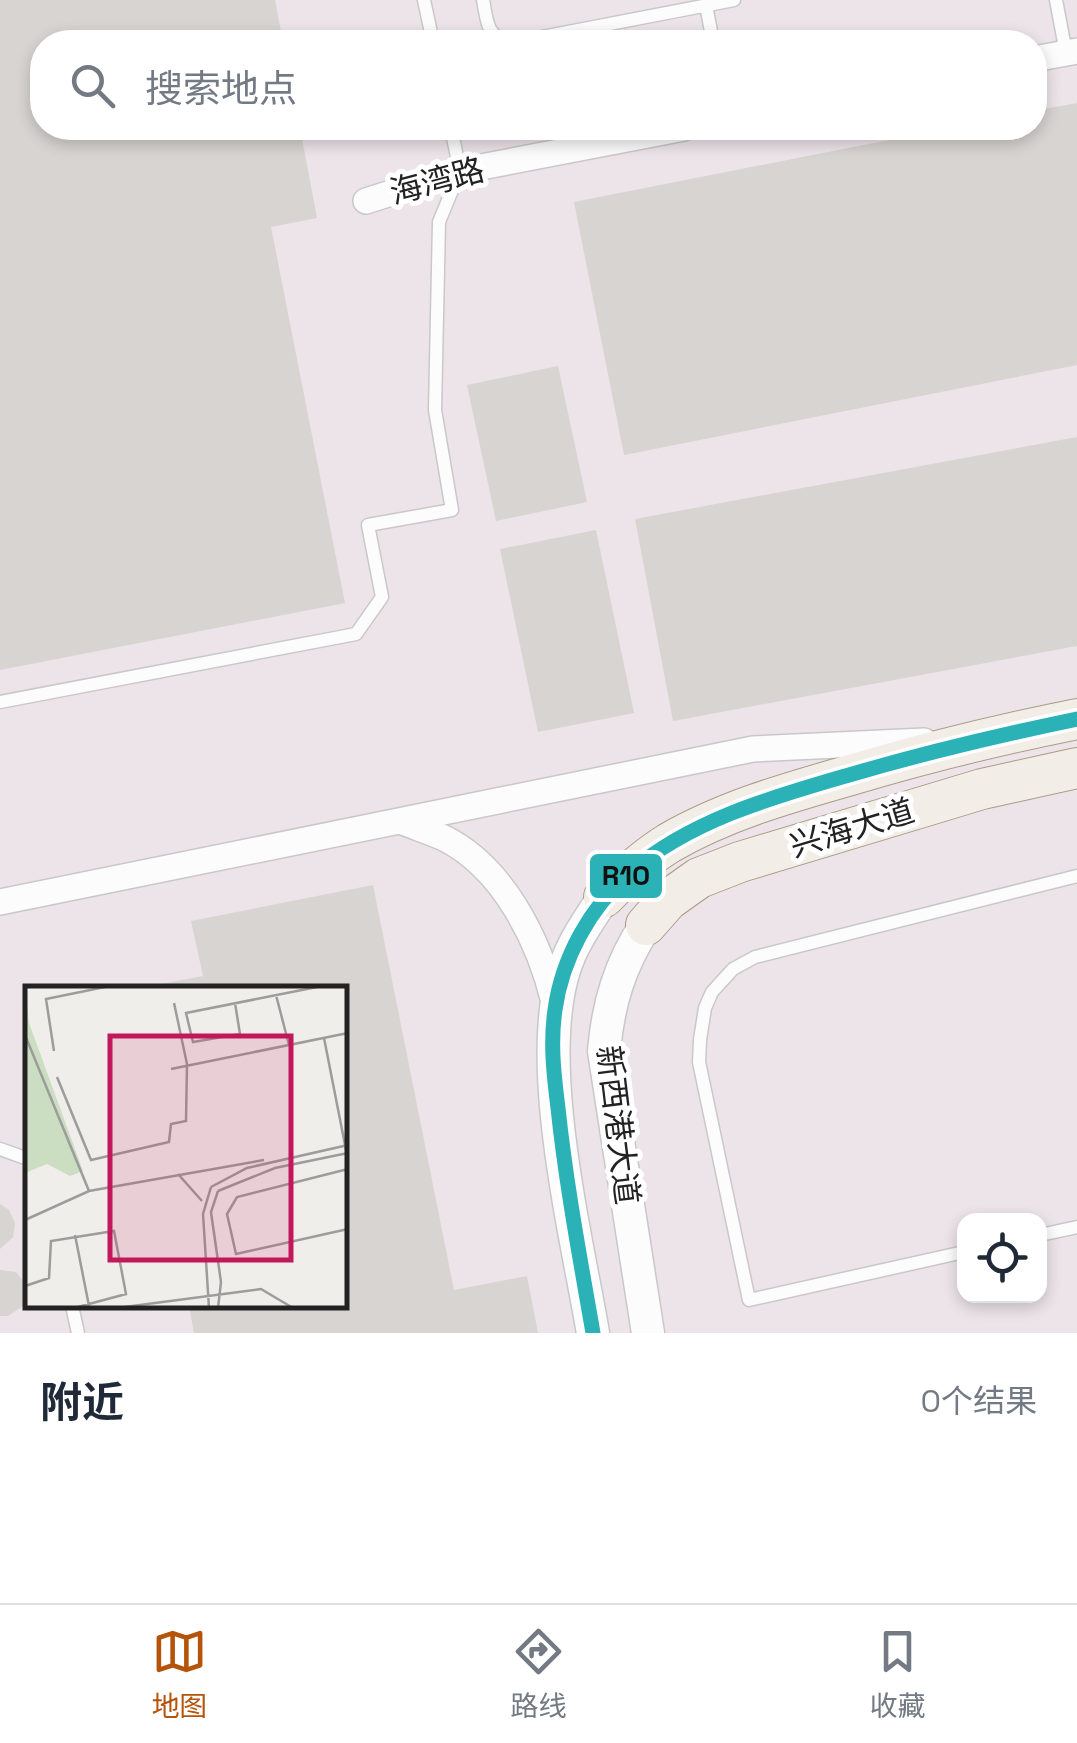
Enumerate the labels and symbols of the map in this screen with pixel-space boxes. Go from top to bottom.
street label: 海湾路 [385,149,489,213]
street label: 兴海大道 [785,790,919,866]
line badge: R10 [588,852,664,900]
text: R10 [602,857,650,893]
inset map [25,986,348,1308]
street label: 新西港大道 [588,1043,648,1207]

